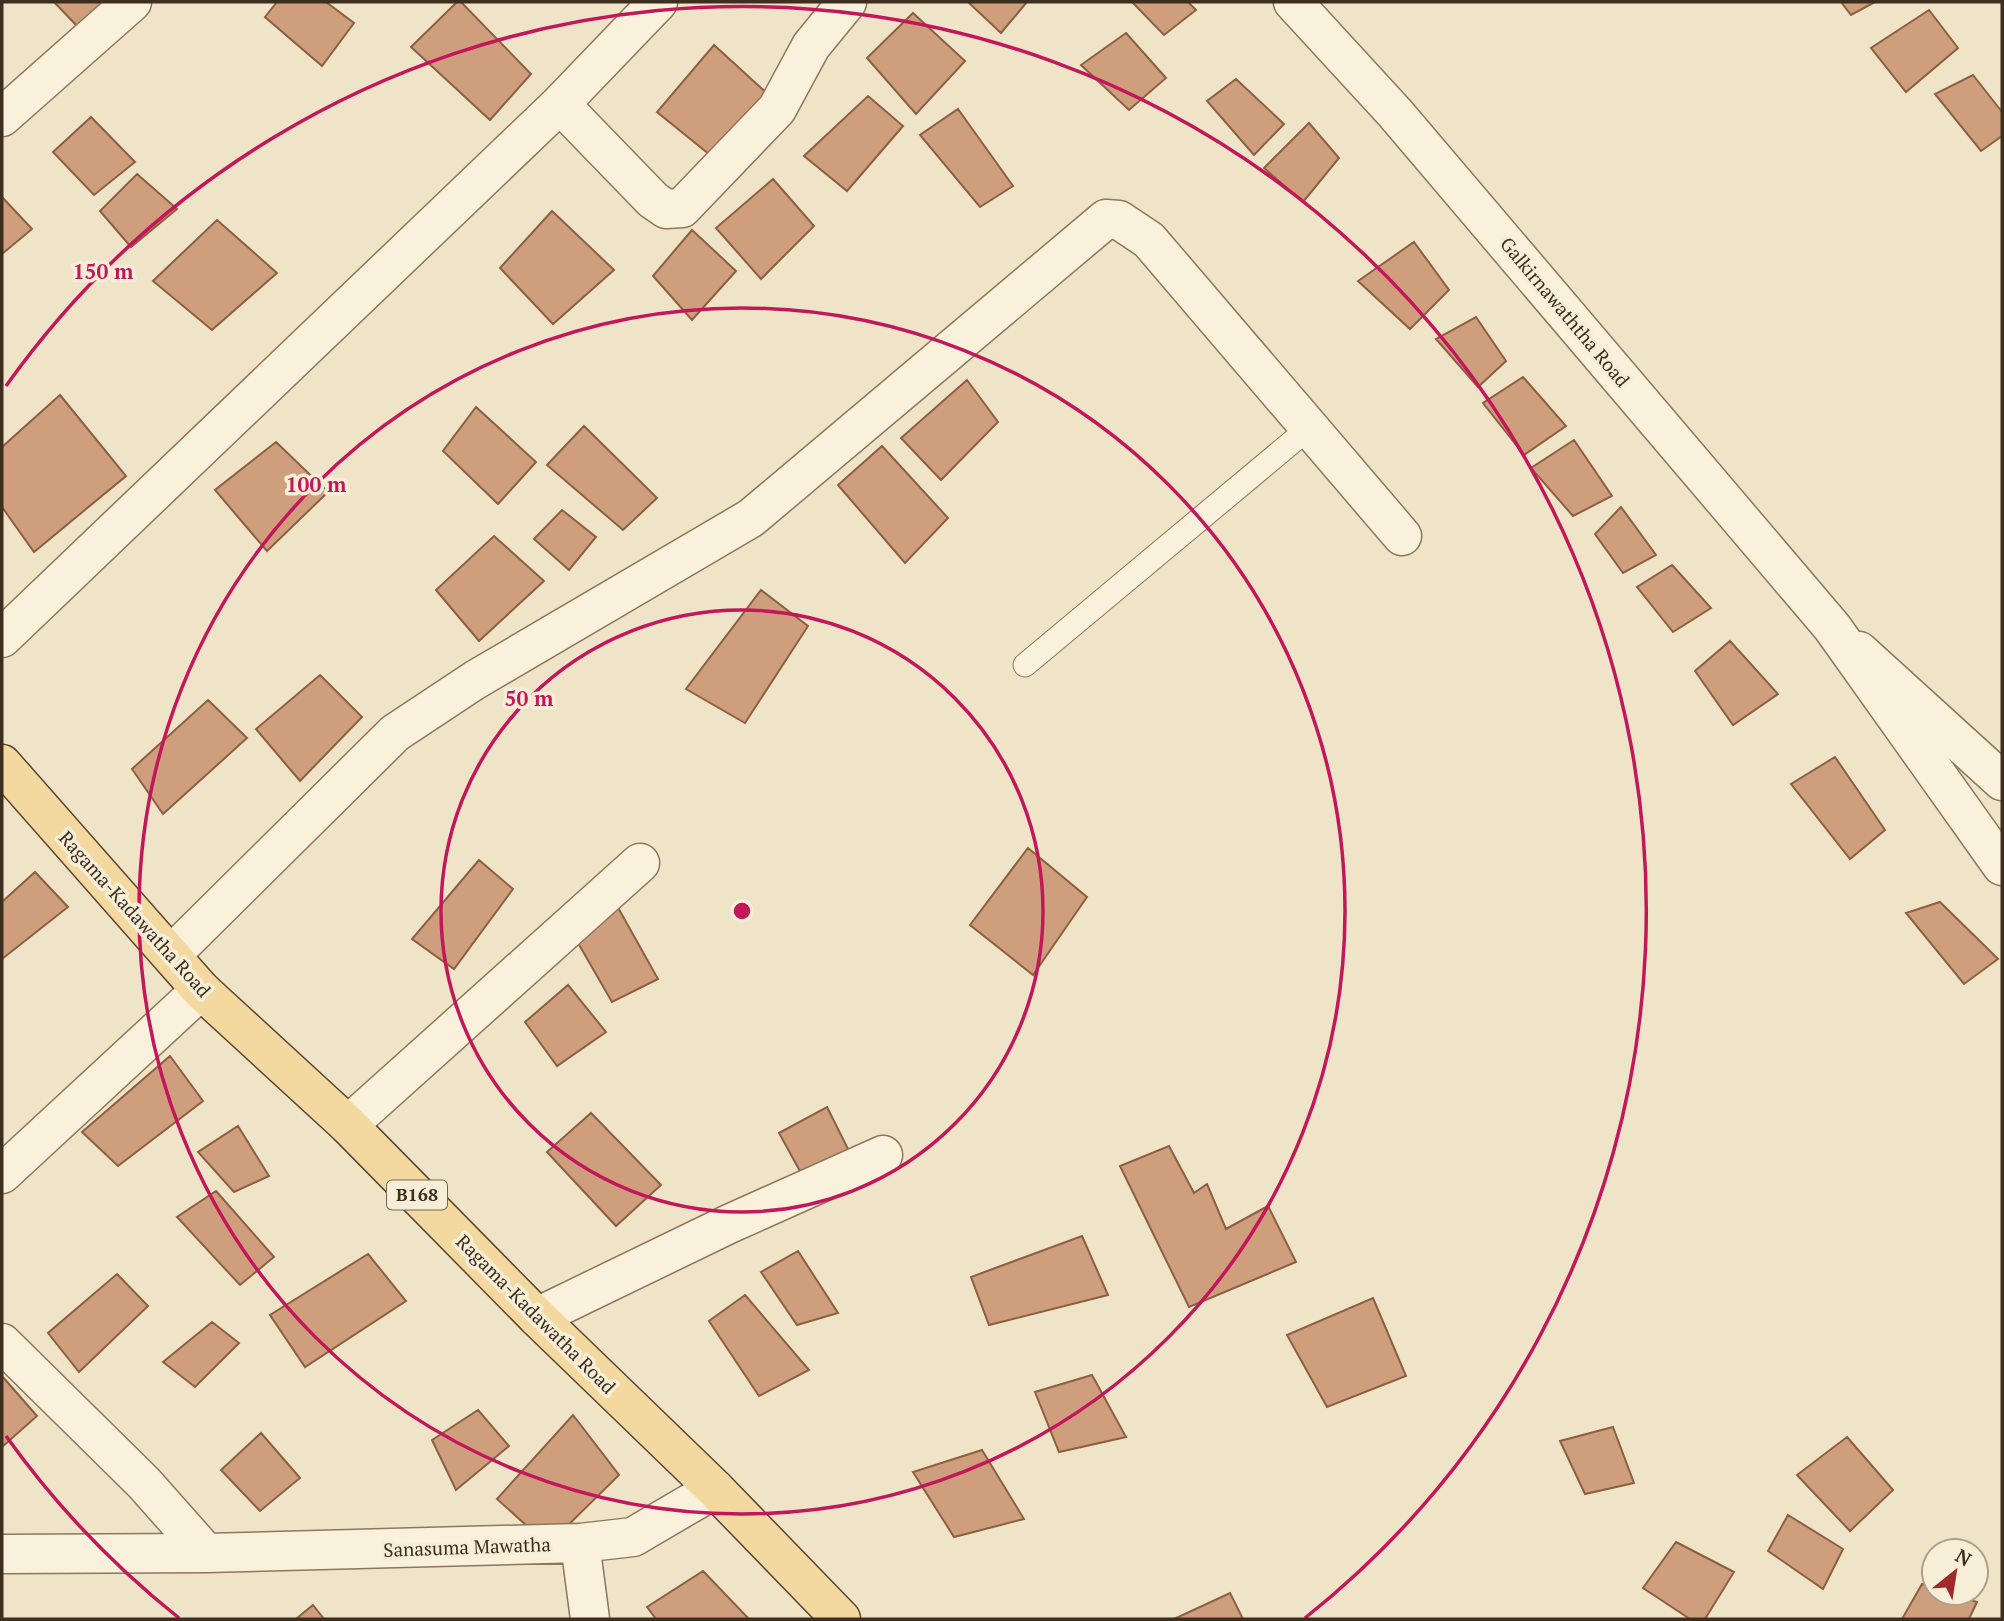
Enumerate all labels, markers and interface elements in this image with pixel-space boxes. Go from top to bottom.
street label: Galkirnawaththa Road [1495,231,1636,392]
text: 150 m [73,257,134,285]
text: 100 m [286,470,347,498]
text: 50 m [505,684,554,712]
street label: Ragama-Kadawatha Road [54,825,217,1002]
centre of rings [730,899,754,923]
road number: B168 [387,1180,447,1210]
street label: Ragama-Kadawatha Road [451,1229,622,1399]
street label: Sanasuma Mawatha [383,1531,552,1562]
north arrow [1920,1537,1990,1607]
text: N [1951,1542,1977,1572]

